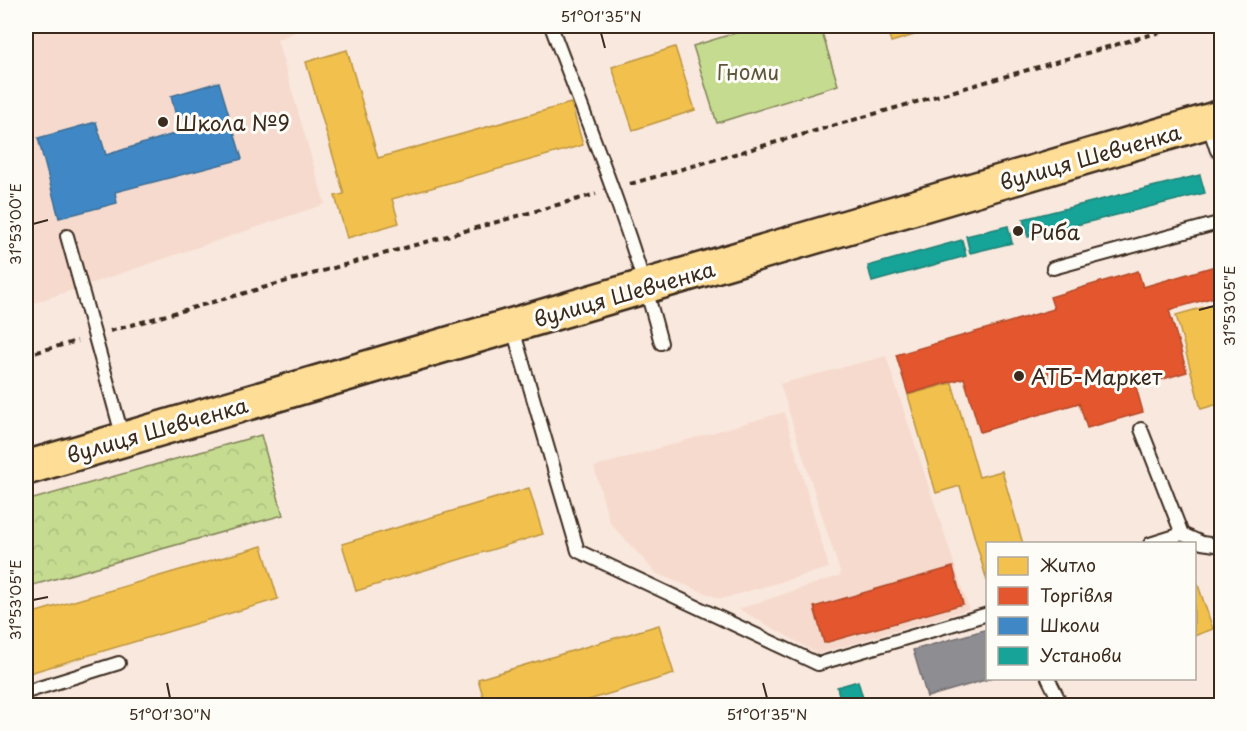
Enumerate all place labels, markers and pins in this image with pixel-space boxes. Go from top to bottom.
place label: Школа №9 [175,106,290,138]
marker: Школа №9 [156,115,170,129]
place label: Риба [1030,215,1081,247]
marker: Риба [1011,224,1025,238]
place label: АТБ-Маркет [1031,360,1163,392]
marker: АТБ-Маркет [1012,369,1026,383]

